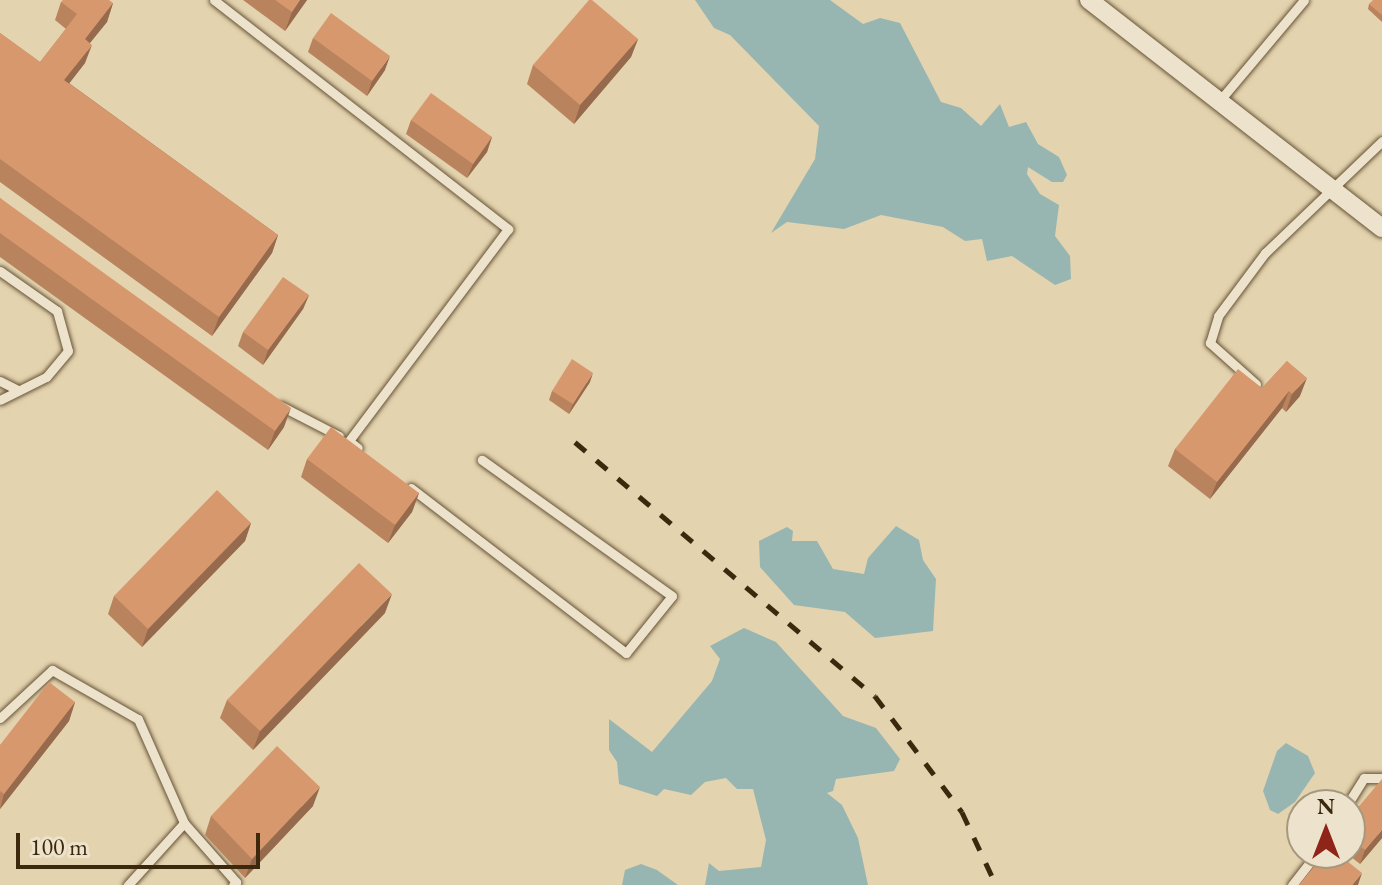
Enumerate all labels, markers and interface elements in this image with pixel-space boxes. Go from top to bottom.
north arrow [1286,789,1366,869]
text: N [1317,792,1335,821]
scale bar [20,817,264,867]
text: 100 m [30,831,88,862]

